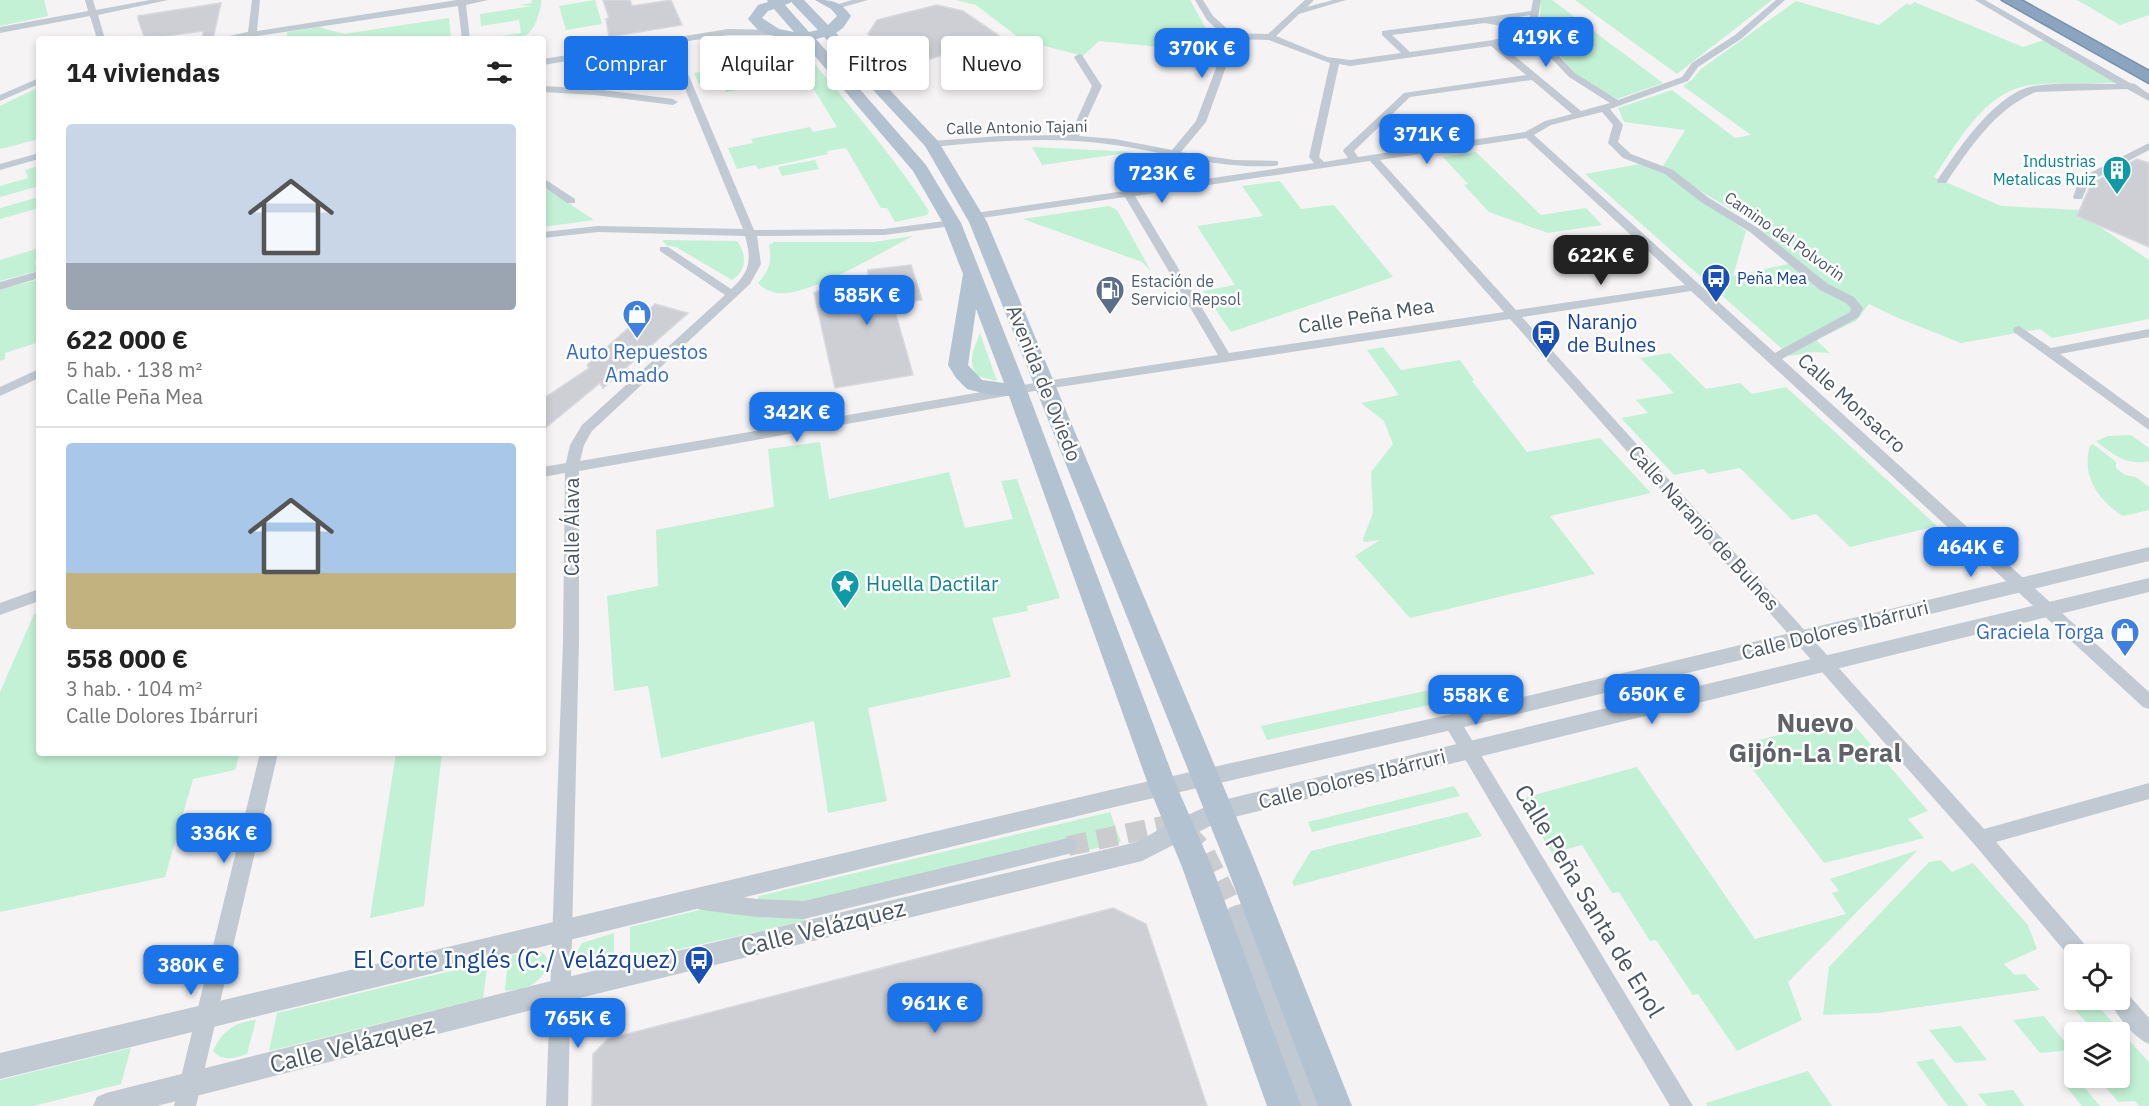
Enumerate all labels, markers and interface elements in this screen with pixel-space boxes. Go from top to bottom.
pin: 419K € [1497,17,1595,68]
text: 419K € [1512,23,1580,50]
pin: 370K € [1153,28,1251,79]
text: 370K € [1168,34,1236,61]
chip: Comprar [564,36,688,90]
chip: Alquilar [700,36,815,90]
chip: Filtros [827,36,929,90]
chip: Nuevo [941,36,1043,90]
text: 14 viviendas [66,55,220,89]
icon: filters [483,56,516,89]
pin: 371K € [1378,114,1476,165]
street label: Calle Antonio Tajani [946,116,1088,138]
text: 371K € [1393,120,1461,147]
place label: Industrias Metalicas Ruiz [1993,151,2096,189]
pin: 723K € [1113,153,1211,204]
building icon: Industrias Metalicas Ruiz [2101,154,2133,196]
text: 723K € [1128,159,1196,186]
icon: home [237,163,345,271]
street label: Camino del Polvorin [1721,187,1849,285]
pin: 622K € [1552,235,1650,286]
text: 622K € [1567,241,1635,268]
bus stop icon: Peña Mea [1700,262,1732,304]
place label: Peña Mea [1737,268,1807,288]
place label: Estación de Servicio Repsol [1131,271,1241,309]
fuel station icon: Estación de Servicio Repsol [1094,274,1126,316]
pin: 585K € [818,275,916,326]
text: 585K € [833,281,901,308]
street label: Calle Peña Mea [1296,291,1436,340]
shop icon: Auto Repuestos Amado [621,298,653,340]
street label: Avenida de Oviedo [1001,301,1088,465]
place label: Naranjo de Bulnes [1567,308,1656,358]
bus stop icon: Naranjo de Bulnes [1530,318,1562,360]
text: 622 000 € [66,322,188,356]
place label: Auto Repuestos Amado [566,338,708,388]
street label: Calle Monsacro [1792,347,1912,459]
text: 5 hab. · 138 m² [66,356,202,383]
text: Calle Peña Mea [66,383,203,410]
pin: 342K € [748,392,846,443]
text: 342K € [763,398,831,425]
street label: Calle Naranjo de Bulnes [1623,439,1786,616]
street label: Calle Álava [558,477,585,576]
icon: home [237,482,345,590]
pin: 464K € [1922,527,2020,578]
text: 464K € [1937,533,2005,560]
place icon: Huella Dactilar [829,568,861,610]
place label: Huella Dactilar [866,570,998,597]
street label: Calle Dolores Ibárruri [1738,593,1931,666]
shop icon: Graciela Torga [2109,616,2141,658]
place label: Graciela Torga [1976,618,2104,645]
text: 558 000 € [66,641,188,675]
pin: 650K € [1603,674,1701,725]
text: 3 hab. · 104 m² [66,675,202,702]
pin: 558K € [1427,675,1525,726]
text: 650K € [1618,680,1686,707]
text: 558K € [1442,681,1510,708]
text: Calle Dolores Ibárruri [66,702,258,729]
district label: Nuevo Gijón-La Peral [1729,705,1902,769]
street label: Calle Dolores Ibárruri [1255,742,1448,815]
street label: Calle Peña Santa de Enol [1508,778,1672,1023]
pin: 336K € [175,813,273,864]
text: 336K € [190,819,258,846]
street label: Calle Velázquez [737,891,908,963]
place label: El Corte Inglés (C./ Velázquez) [353,943,678,975]
bus stop icon: El Corte Inglés (C./ Velázquez) [683,944,715,986]
map controls [2064,944,2130,1088]
button: locate [2064,944,2130,1010]
pin: 380K € [142,945,240,996]
text: 380K € [157,951,225,978]
pin: 961K € [886,983,984,1034]
text: 961K € [901,989,969,1016]
pin: 765K € [529,998,627,1049]
text: 765K € [544,1004,612,1031]
street label: Calle Velázquez [266,1008,437,1080]
button: layers [2064,1022,2130,1088]

